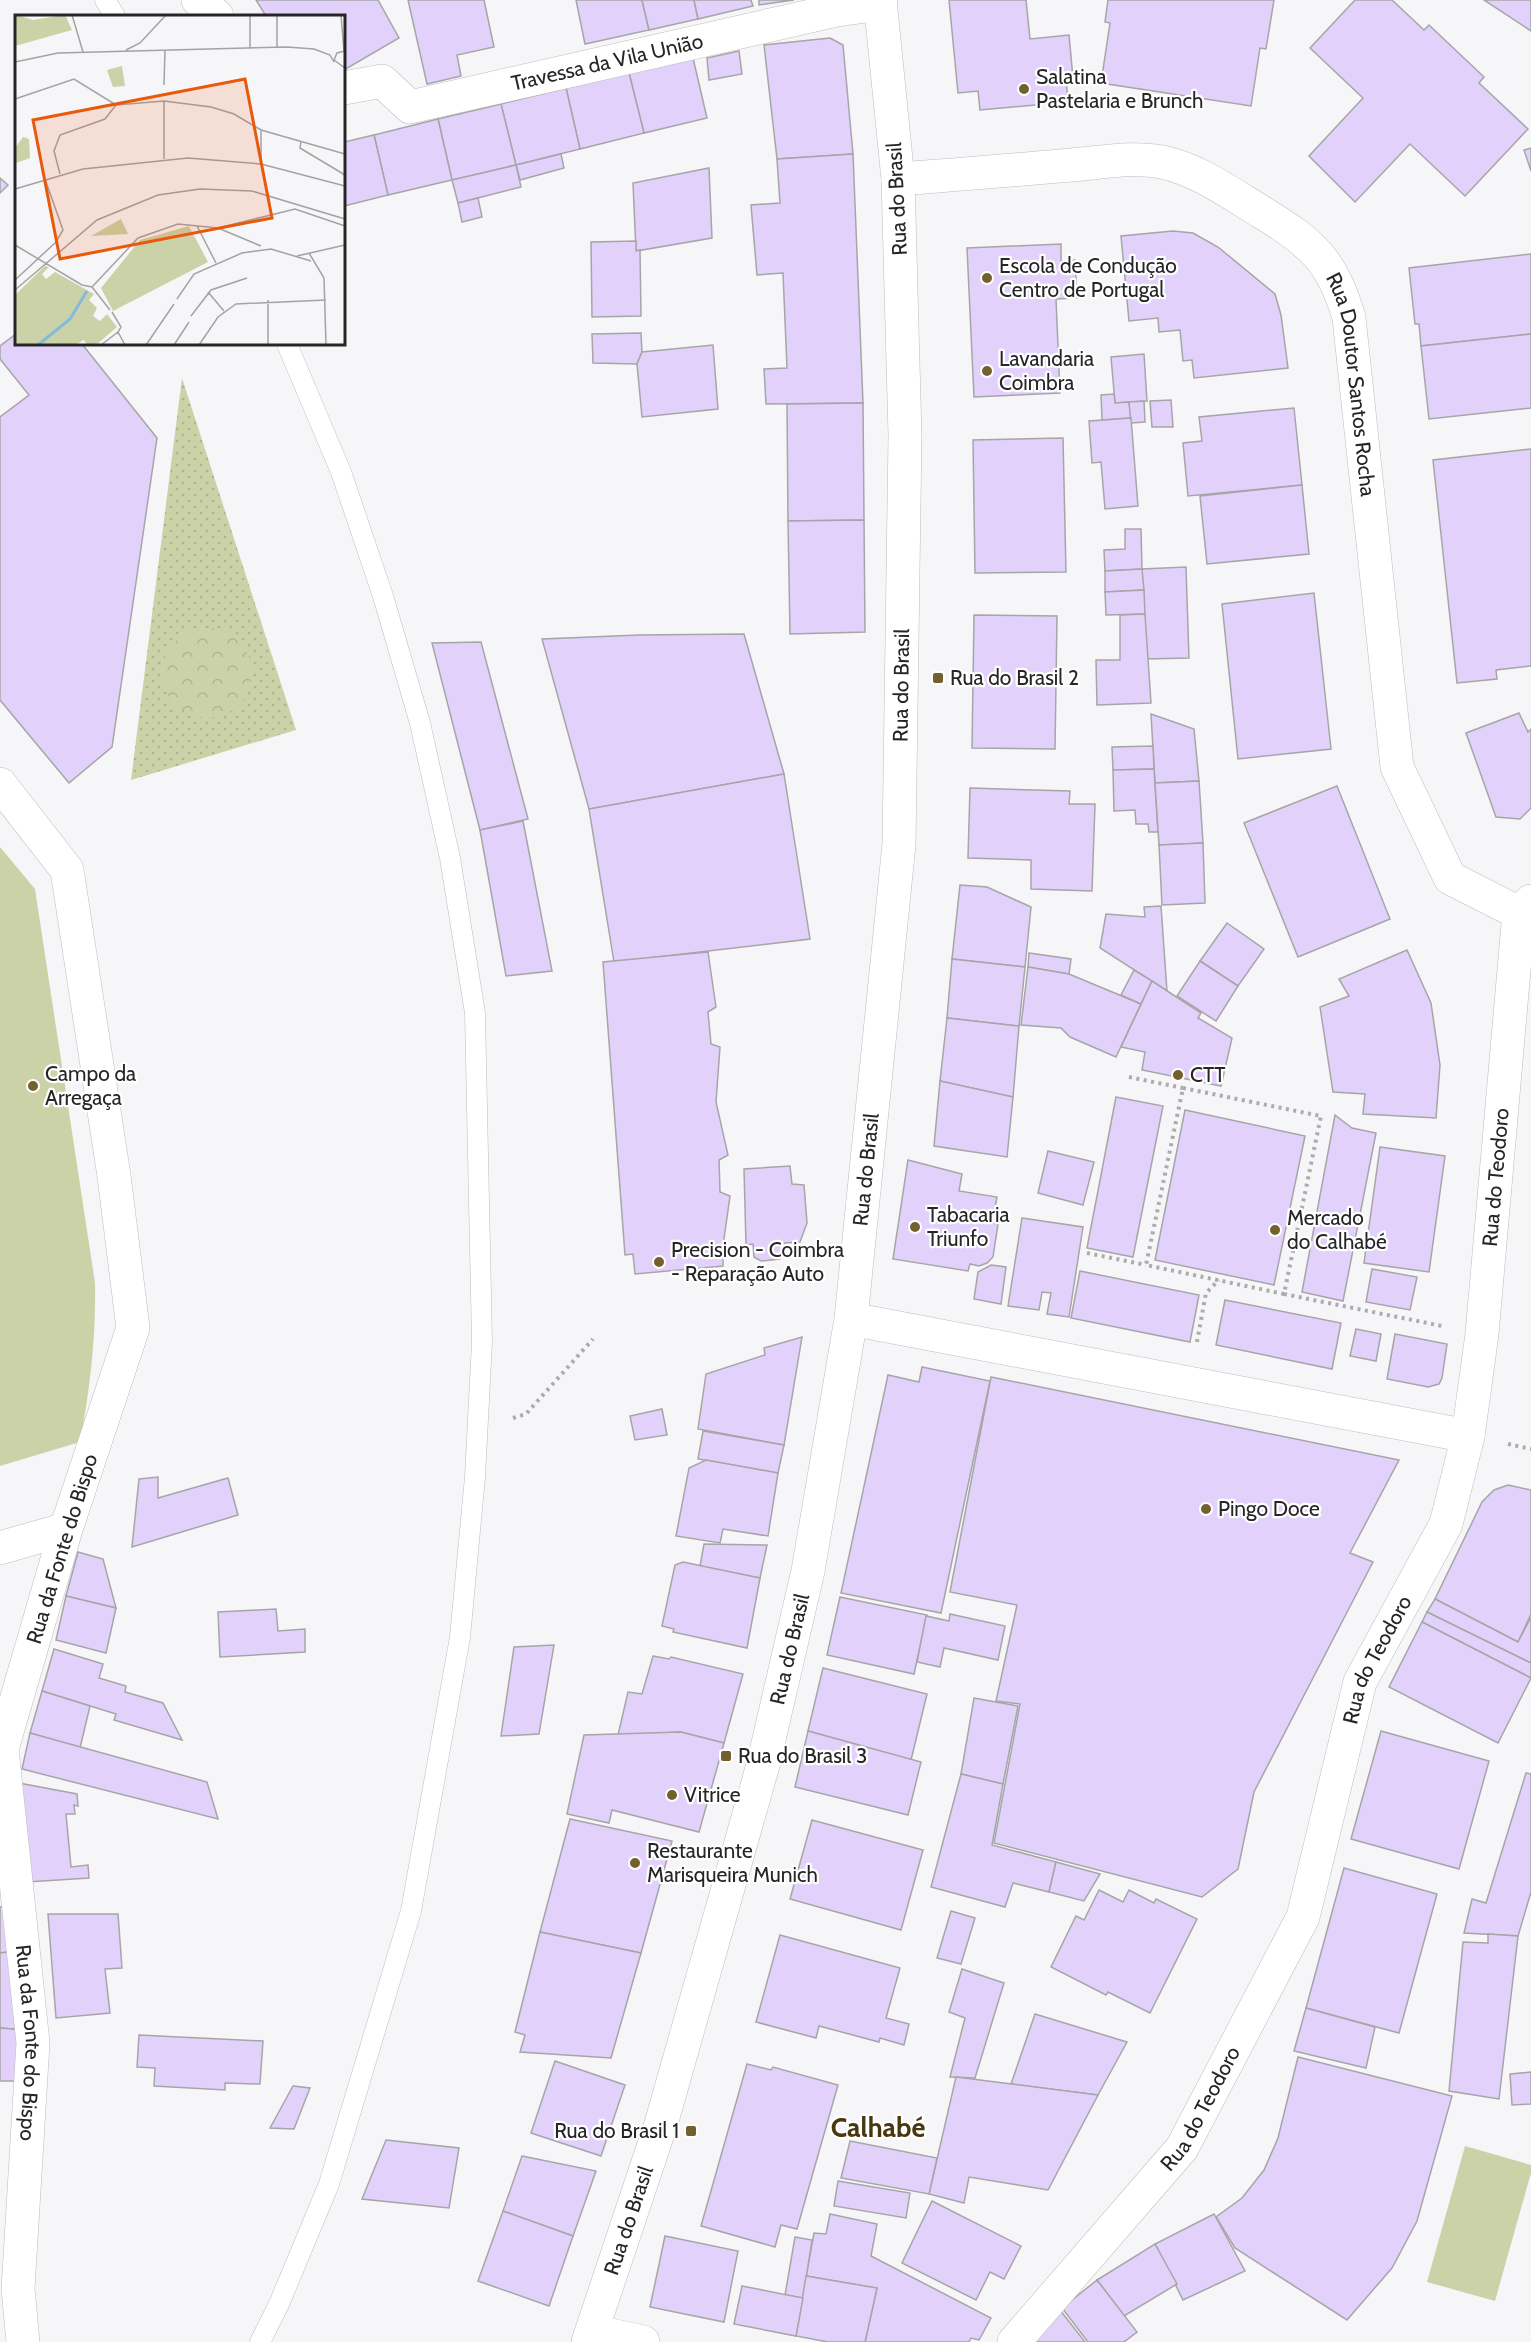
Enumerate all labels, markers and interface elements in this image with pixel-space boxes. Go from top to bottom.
inset map [15,15,345,345]
street label: Travessa da Vila União [509,28,705,96]
place label: Salatina Pastelaria e Brunch [1036,64,1203,113]
marker: Salatina Pastelaria e Brunch [1017,82,1031,96]
street label: Rua do Brasil [881,142,912,256]
place label: Escola de Condução Centro de Portugal [999,253,1177,302]
street label: Rua Doutor Santos Rocha [1321,268,1381,498]
marker: Escola de Condução Centro de Portugal [980,271,994,285]
place label: Lavandaria Coimbra [999,346,1094,395]
marker: Lavandaria Coimbra [980,364,994,378]
street label: Rua do Brasil [888,628,914,742]
place label: Rua do Brasil 2 [950,665,1079,690]
marker: Rua do Brasil 2 [931,671,945,685]
place label: Campo da Arregaça [45,1061,136,1110]
place label: CTT [1190,1062,1225,1087]
marker: CTT [1171,1068,1185,1082]
marker: Campo da Arregaça [26,1079,40,1093]
street label: Rua do Teodoro [1477,1107,1514,1248]
street label: Rua do Brasil [847,1112,884,1227]
place label: Tabacaria Triunfo [927,1202,1010,1251]
place label: Mercado do Calhabé [1287,1205,1387,1254]
marker: Tabacaria Triunfo [908,1220,922,1234]
marker: Mercado do Calhabé [1268,1223,1282,1237]
place label: Precision - Coimbra - Reparação Auto [671,1237,844,1286]
marker: Precision - Coimbra - Reparação Auto [652,1255,666,1269]
street label: Rua da Fonte do Bispo [21,1451,102,1647]
place label: Pingo Doce [1218,1496,1320,1521]
marker: Pingo Doce [1199,1502,1213,1516]
street label: Rua do Brasil [764,1591,814,1707]
street label: Rua do Teodoro [1337,1591,1417,1726]
place label: Rua do Brasil 3 [738,1743,867,1768]
marker: Rua do Brasil 3 [719,1749,733,1763]
place label: Vitrice [684,1782,741,1807]
marker: Vitrice [665,1788,679,1802]
place label: Restaurante Marisqueira Munich [647,1838,818,1887]
marker: Restaurante Marisqueira Munich [628,1856,642,1870]
street label: Rua da Fonte do Bispo [11,1943,46,2142]
street label: Rua do Teodoro [1155,2042,1245,2176]
district label: Calhabé [831,2111,925,2144]
place label: Rua do Brasil 1 [554,2118,679,2143]
marker: Rua do Brasil 1 [684,2124,698,2138]
street label: Rua do Brasil [598,2163,658,2278]

